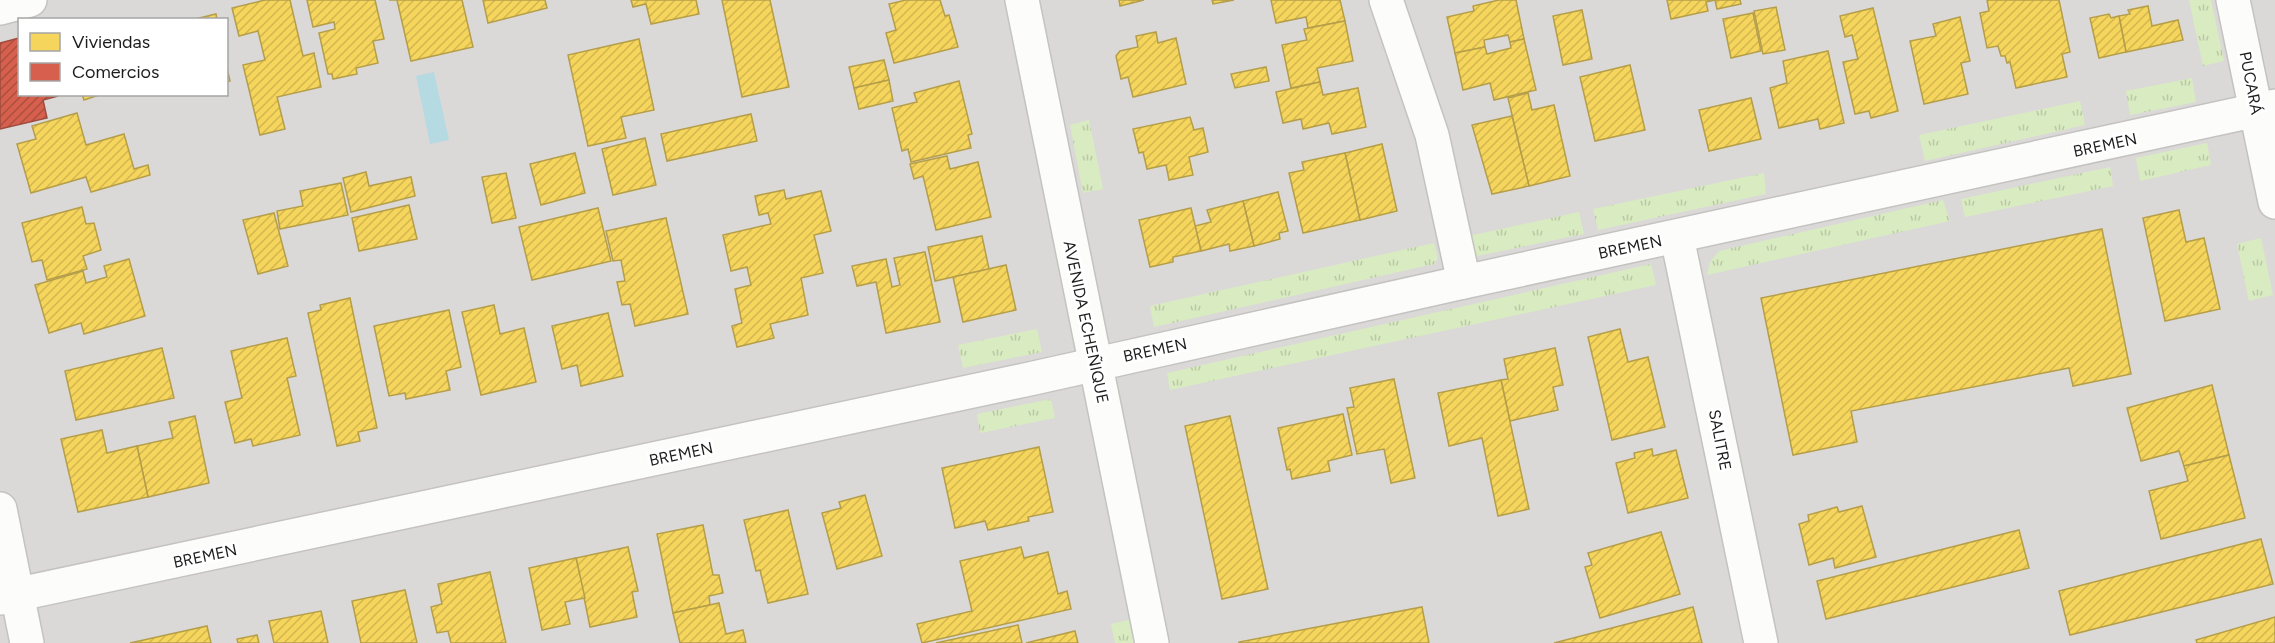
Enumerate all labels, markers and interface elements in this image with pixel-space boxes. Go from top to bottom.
legend [18,18,228,96]
text: Viviendas [72,31,150,53]
street label: PUCARÁ [2236,50,2266,116]
text: Comercios [72,61,159,83]
street label: BREMEN [2071,129,2139,161]
street label: BREMEN [1596,231,1664,263]
street label: AVENIDA ECHEÑIQUE [1059,239,1113,405]
street label: BREMEN [1121,334,1189,366]
street label: SALITRE [1705,408,1735,472]
street label: BREMEN [647,438,715,470]
street label: BREMEN [171,540,239,572]

